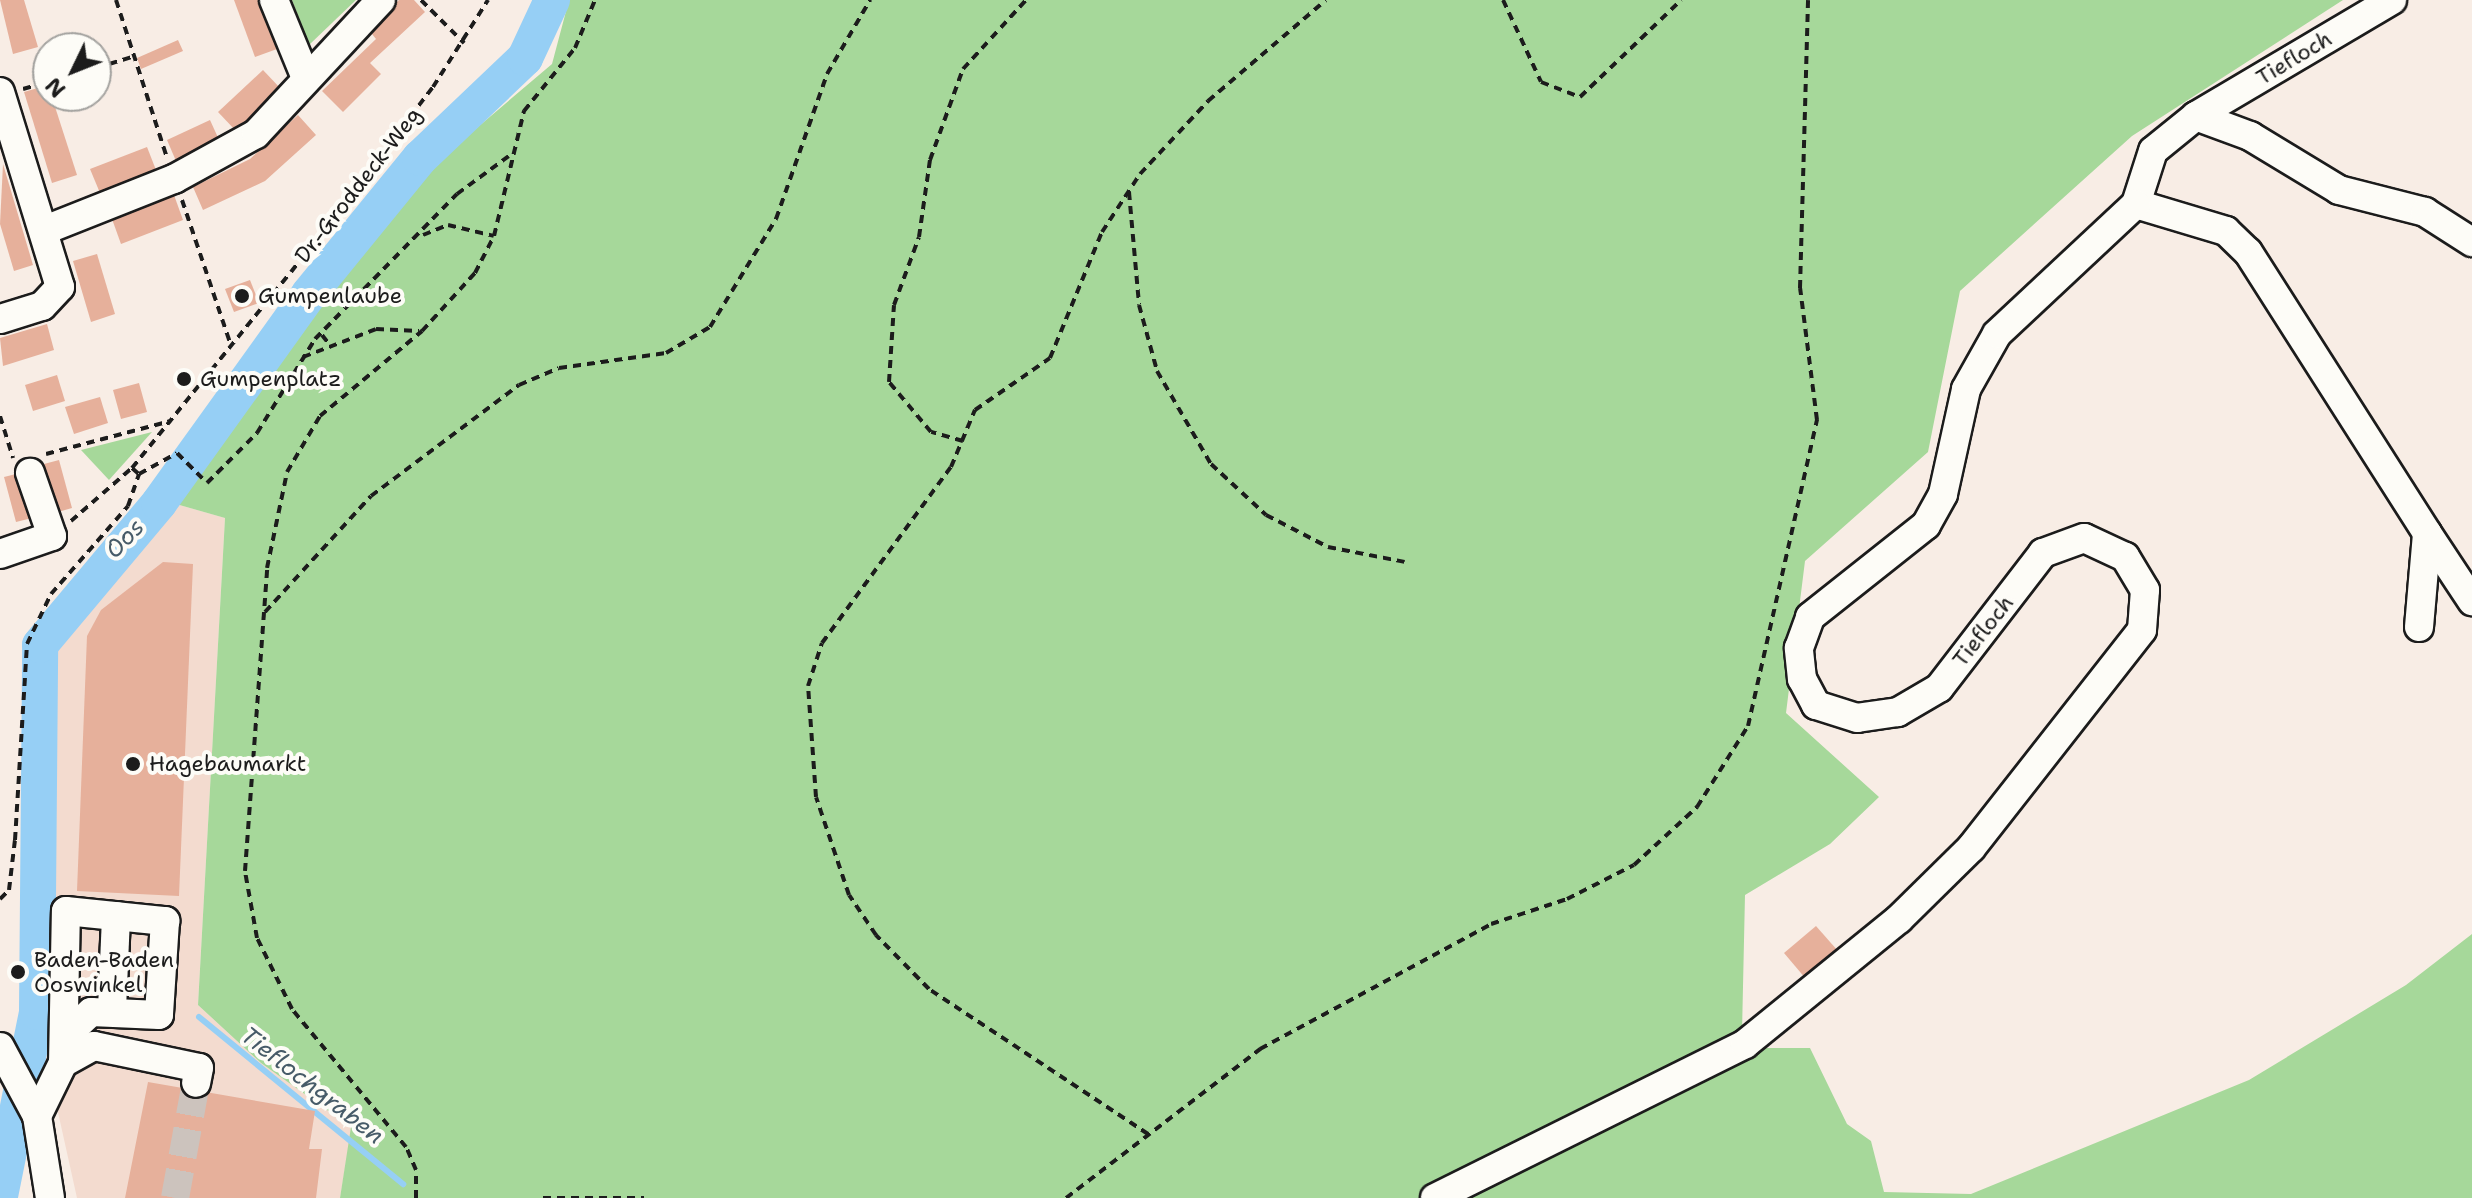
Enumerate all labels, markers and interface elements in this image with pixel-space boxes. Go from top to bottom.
street label: Tiefloch [2251,25,2337,91]
north arrow [32,32,112,112]
text: N [39,71,72,104]
street label: Dr.-Groddeck-Weg [289,102,427,268]
place label: Gumpenlaube [258,283,402,309]
marker: Gumpenlaube [233,287,251,305]
place label: Gumpenplatz [200,366,341,392]
marker: Gumpenplatz [175,370,193,388]
water label: Oos [99,513,151,565]
street label: Tiefloch [1947,590,2019,672]
place label: Hagebaumarkt [149,751,306,777]
marker: Hagebaumarkt [124,755,142,773]
place label: Baden-Baden Ooswinkel [34,946,174,998]
marker: Baden-Baden Ooswinkel [9,963,27,981]
water label: Tieflochgraben [235,1021,389,1151]

